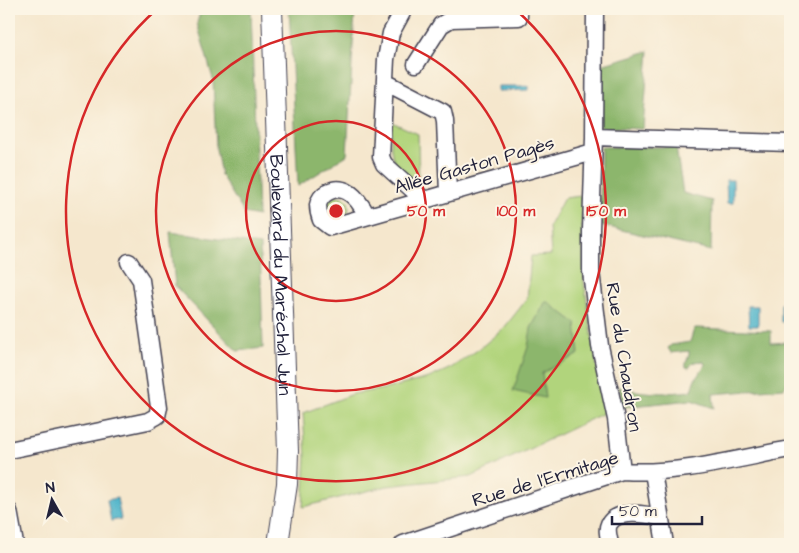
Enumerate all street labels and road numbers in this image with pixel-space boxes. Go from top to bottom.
street label: Allée Gaston Pagès [391,130,558,202]
street label: Boulevard du Maréchal Juin [262,154,298,396]
street label: Rue du Chaudron [598,281,649,434]
street label: Rue de l'Ermitage [469,444,622,515]

